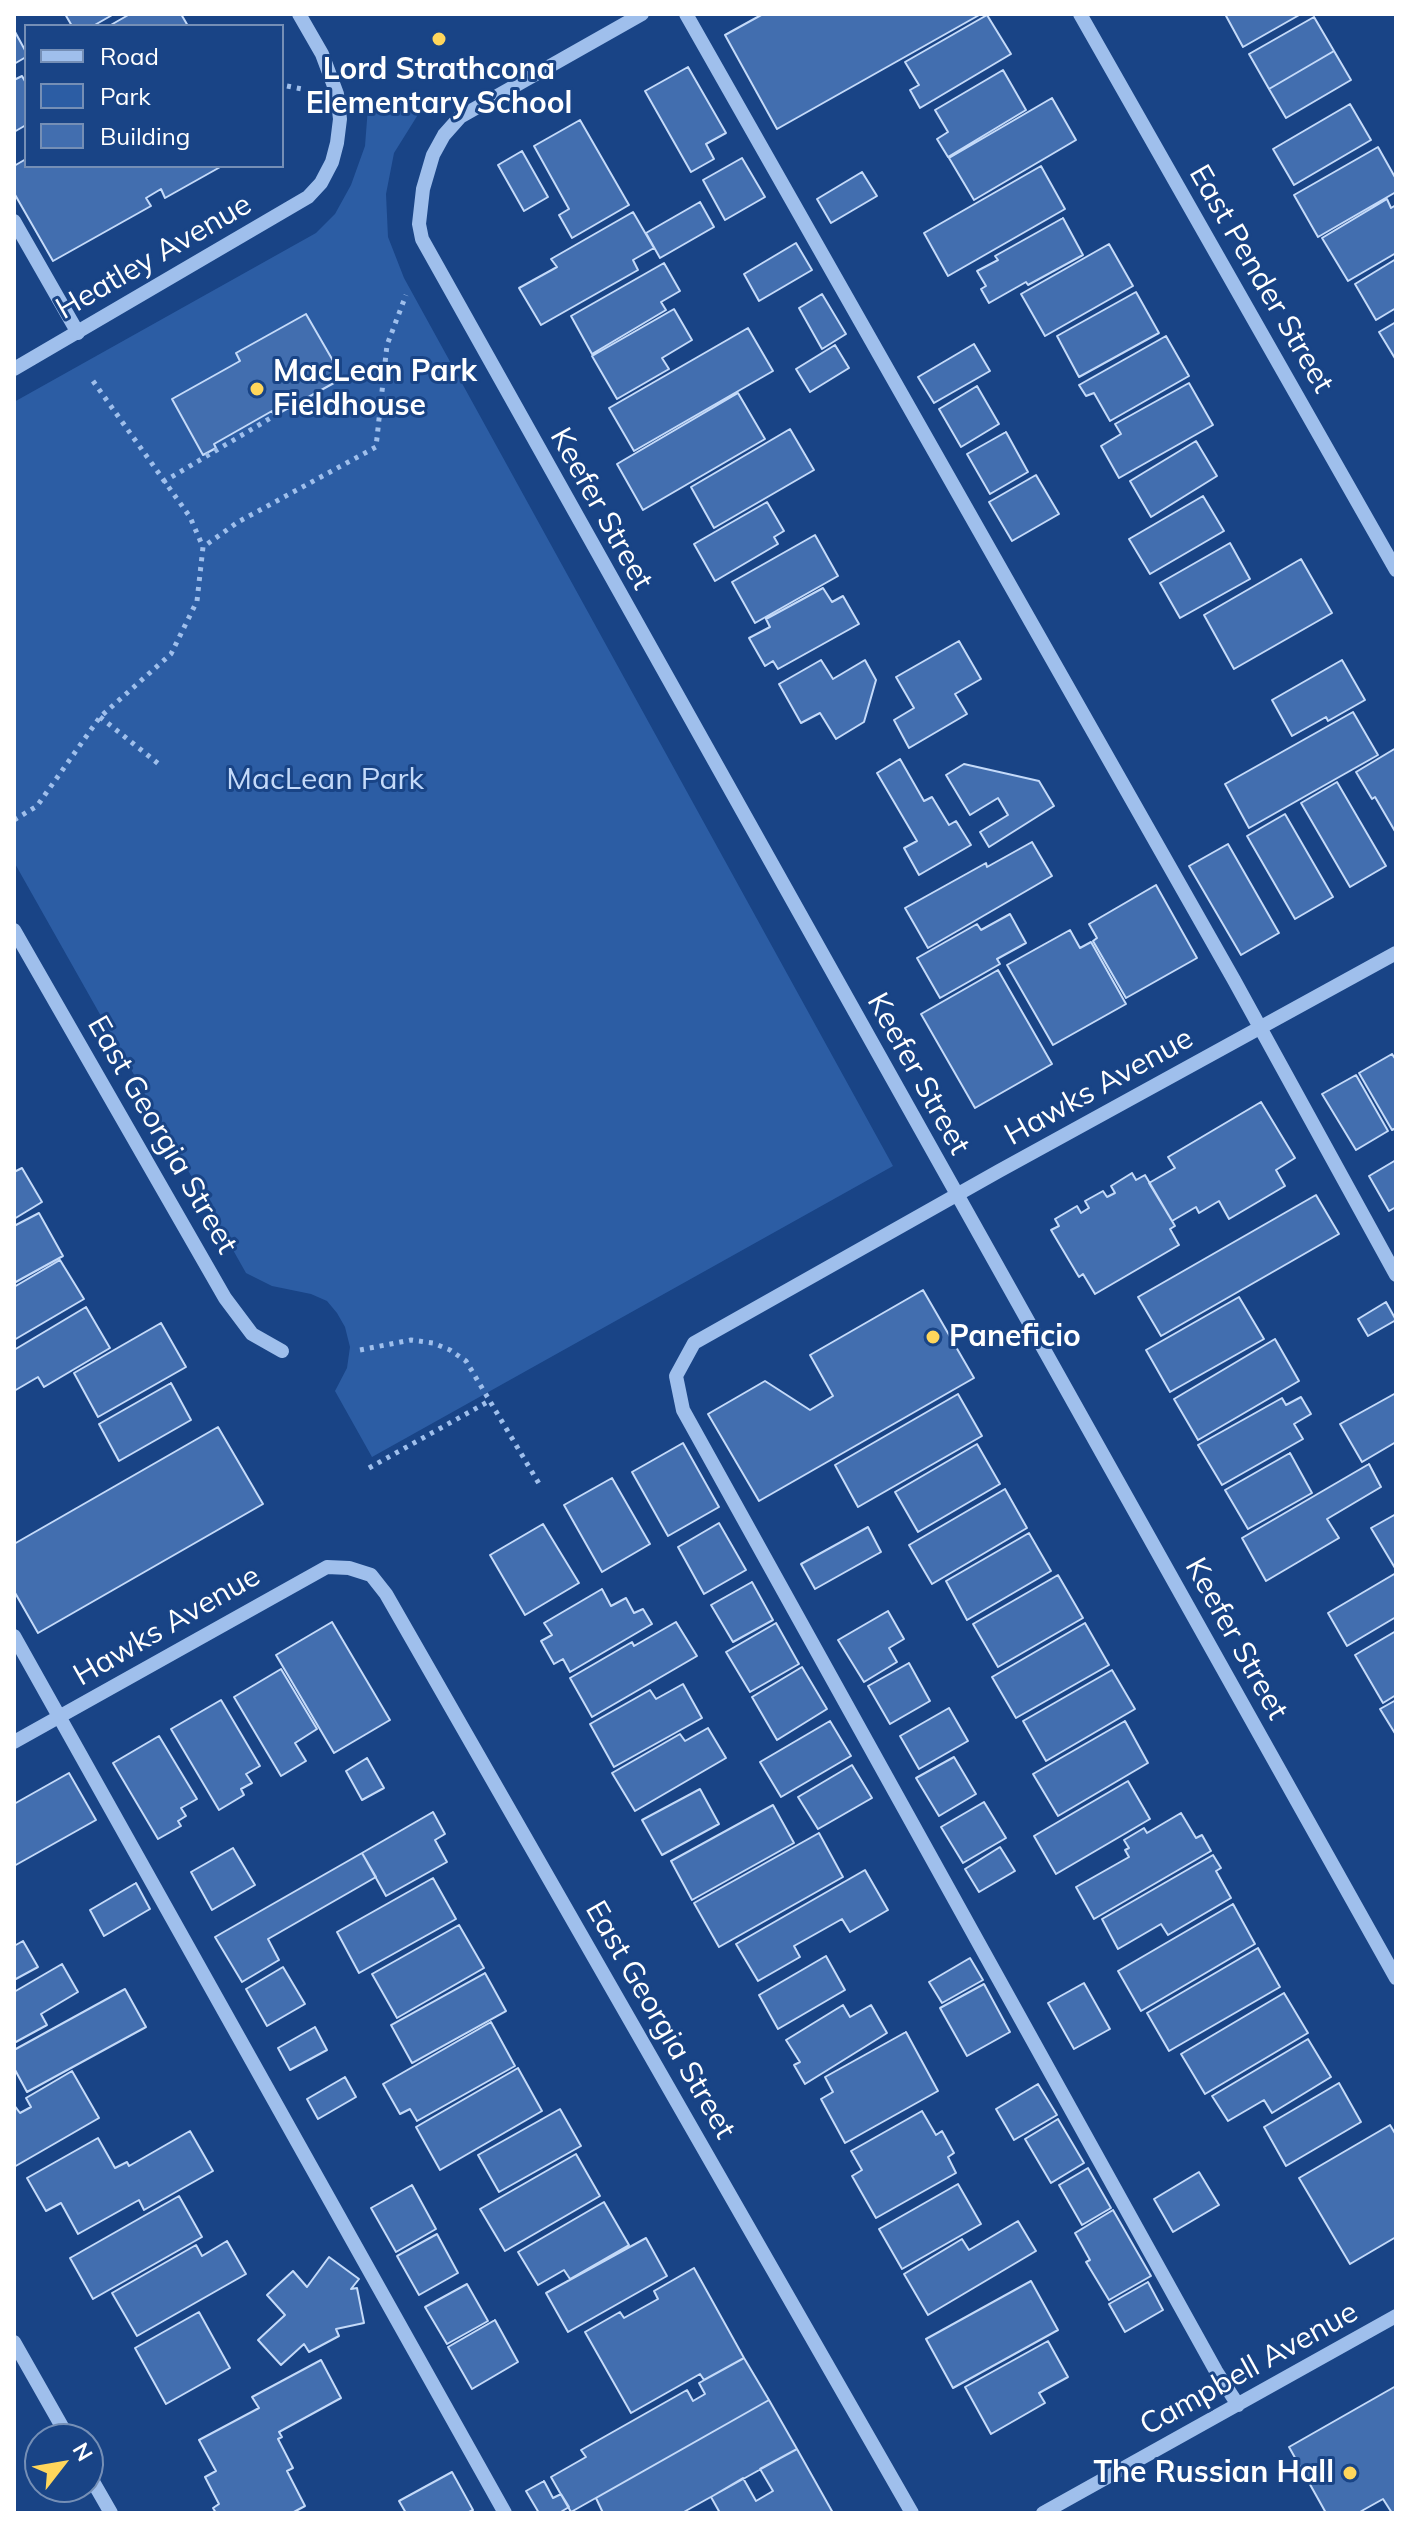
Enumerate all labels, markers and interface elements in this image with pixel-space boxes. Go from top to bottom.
legend [24,24,284,168]
marker: Lord Strathcona Elementary School [430,30,448,48]
text: Road [100,41,159,71]
place label: Lord Strathcona Elementary School [306,52,572,122]
text: Park [100,81,151,111]
text: Building [100,121,190,151]
street label: East Pender Street [1181,159,1341,399]
street label: Heatley Avenue [50,187,258,327]
place label: MacLean Park Fieldhouse [273,354,477,424]
marker: MacLean Park Fieldhouse [248,380,266,398]
street label: Keefer Street [542,422,660,596]
park label: MacLean Park [226,762,424,798]
street label: Keefer Street [859,987,977,1161]
street label: East Georgia Street [79,1010,245,1260]
street label: Hawks Avenue [999,1021,1199,1153]
place label: Paneficio [949,1319,1081,1355]
marker: Paneficio [924,1328,942,1346]
street label: Keefer Street [1177,1552,1295,1726]
street label: Hawks Avenue [67,1558,267,1694]
street label: East Georgia Street [577,1895,743,2145]
street label: Campbell Avenue [1134,2294,1364,2444]
north arrow [24,2423,104,2503]
text: N [67,2437,99,2466]
place label: The Russian Hall [1093,2455,1334,2491]
marker: The Russian Hall [1341,2464,1359,2482]

